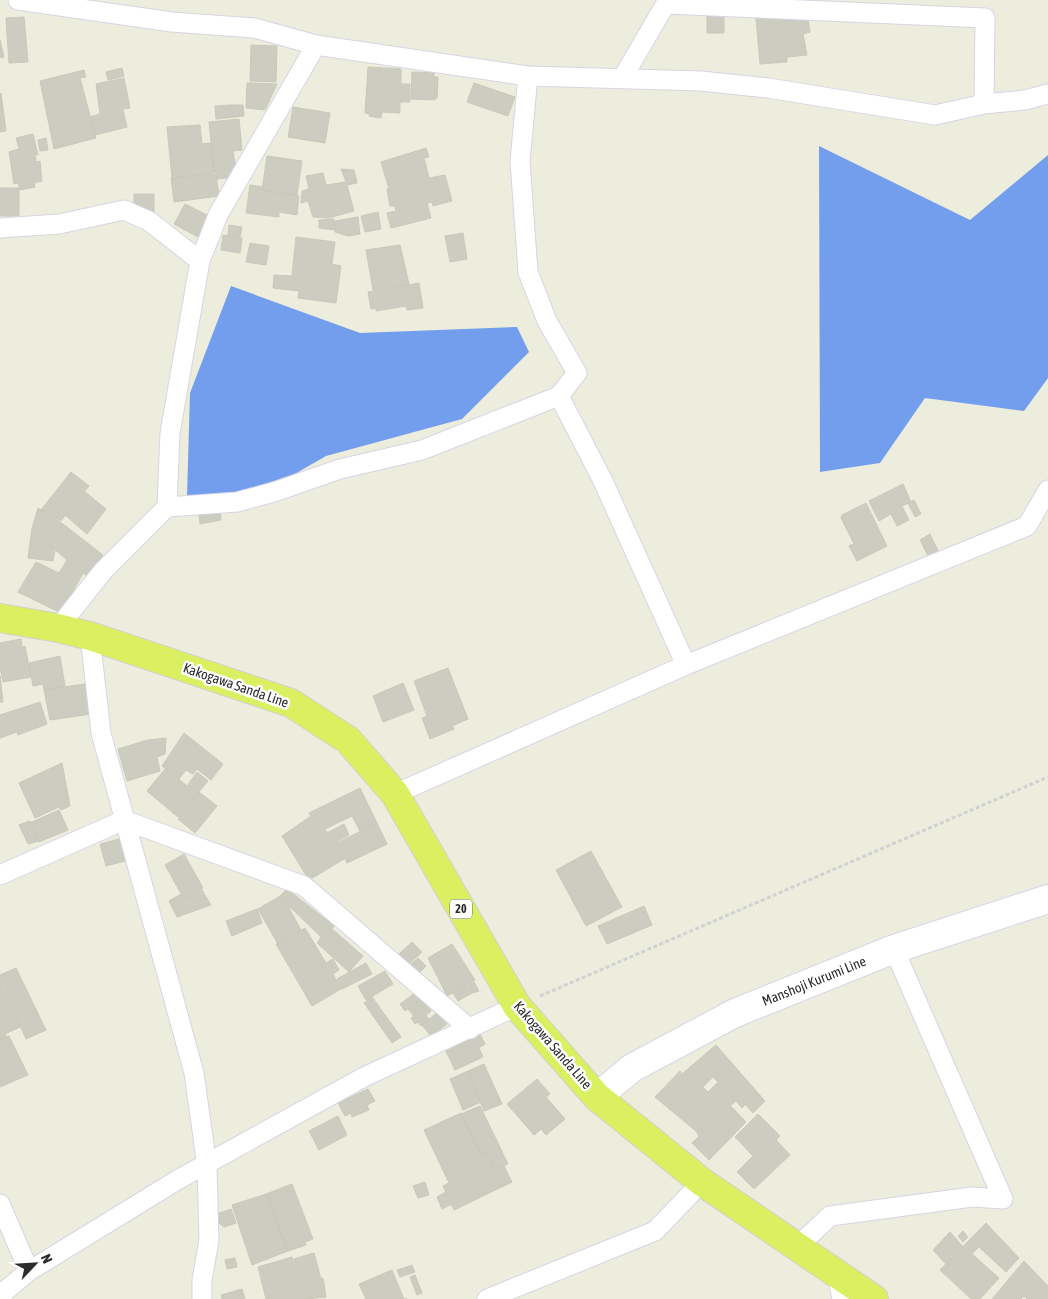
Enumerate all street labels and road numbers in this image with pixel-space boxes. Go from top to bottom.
street label: Kakogawa Sanda Line [181,659,291,711]
road number: 20 [450,900,472,919]
street label: Manshoji Kurumi Line [760,953,868,1009]
street label: Kakogawa Sanda Line [511,998,595,1092]

